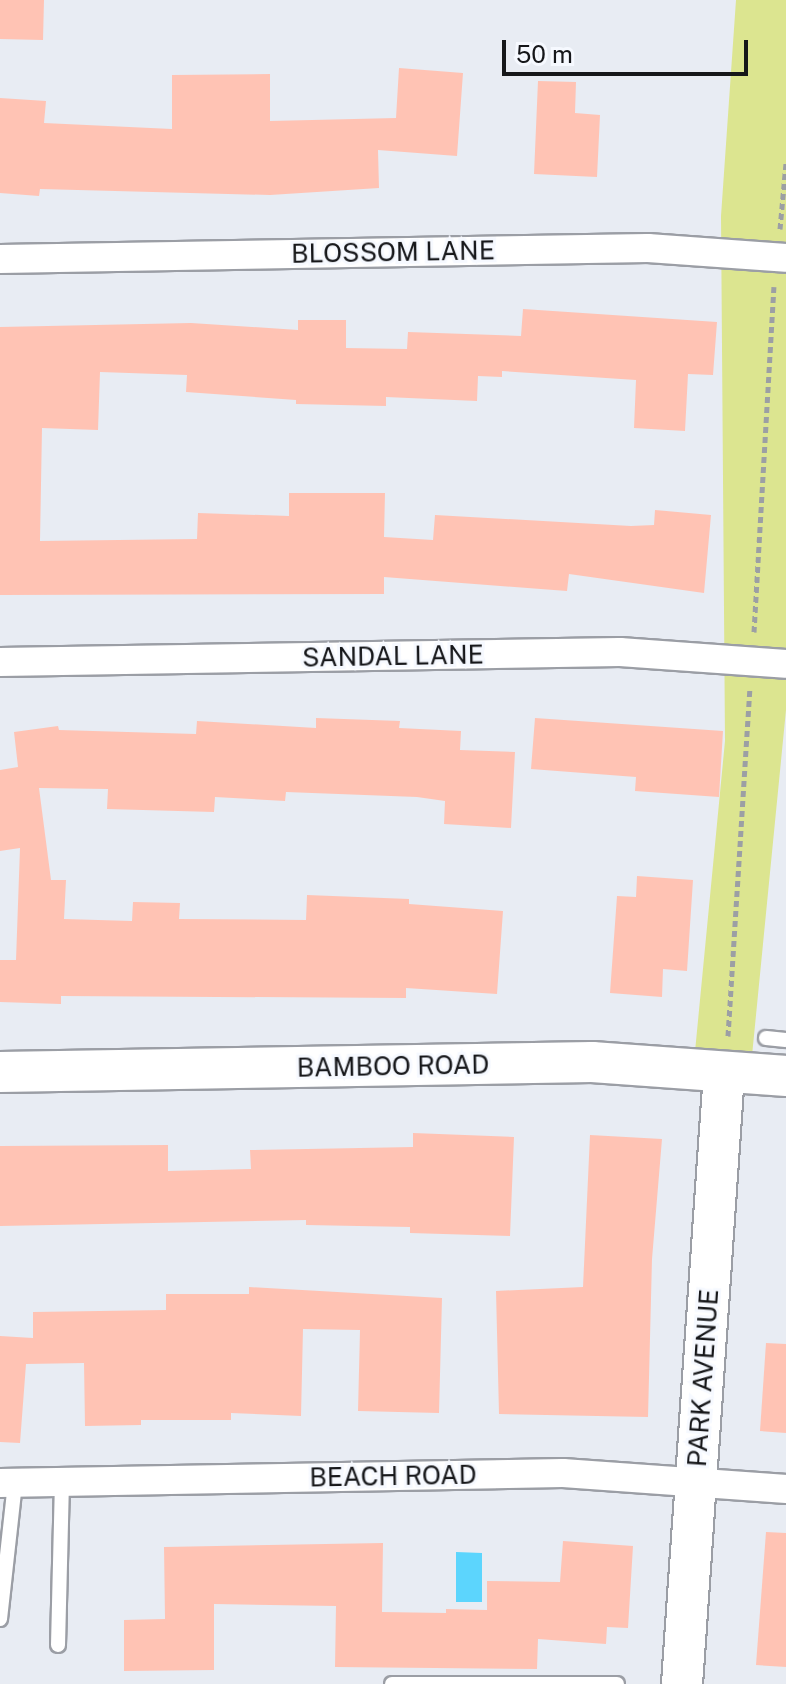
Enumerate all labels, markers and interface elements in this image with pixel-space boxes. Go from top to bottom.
scale bar [506,24,752,74]
text: 50 m [516,40,573,68]
street label: BLOSSOM LANE [291,235,495,269]
street label: SANDAL LANE [302,639,484,673]
street label: BAMBOO ROAD [296,1049,490,1083]
street label: PARK AVENUE [681,1288,725,1468]
street label: BEACH ROAD [309,1459,477,1493]

